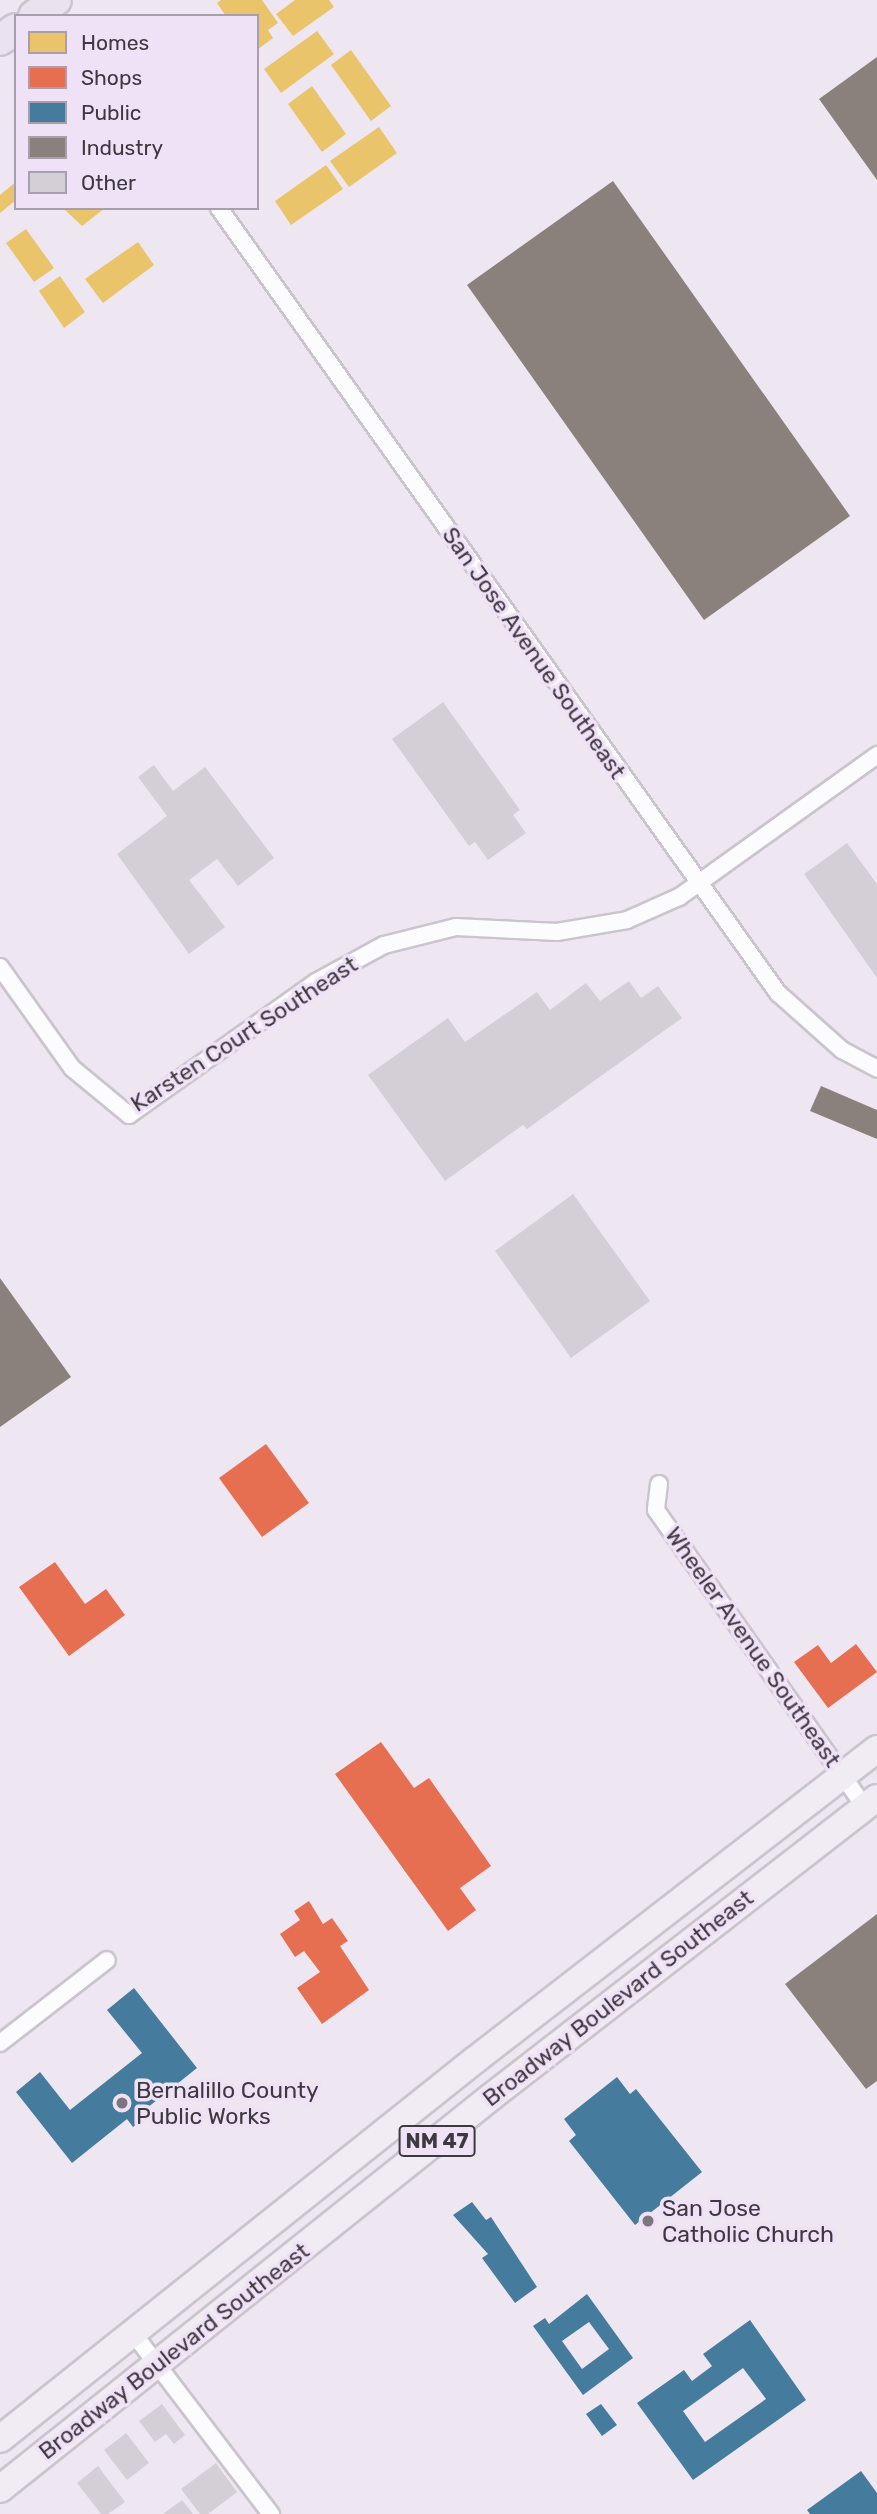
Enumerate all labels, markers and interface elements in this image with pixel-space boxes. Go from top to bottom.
legend [14,14,259,210]
text: Homes [81,30,149,55]
text: Shops [81,65,142,90]
text: Public [81,100,141,125]
text: Industry [81,135,163,160]
text: Other [81,170,136,195]
street label: San Jose Avenue Southeast [436,522,632,784]
street label: Karsten Court Southeast [126,950,362,1118]
street label: Wheeler Avenue Southeast [659,1521,847,1773]
street label: Broadway Boulevard Southeast [477,1884,759,2112]
place label: Bernalillo County Public Works [136,2076,319,2130]
marker: Bernalillo County Public Works [114,2095,130,2111]
road number: NM 47 [398,2124,476,2158]
place label: San Jose Catholic Church [662,2194,834,2248]
marker: San Jose Catholic Church [640,2213,656,2229]
street label: Broadway Boulevard Southeast [33,2237,315,2465]

